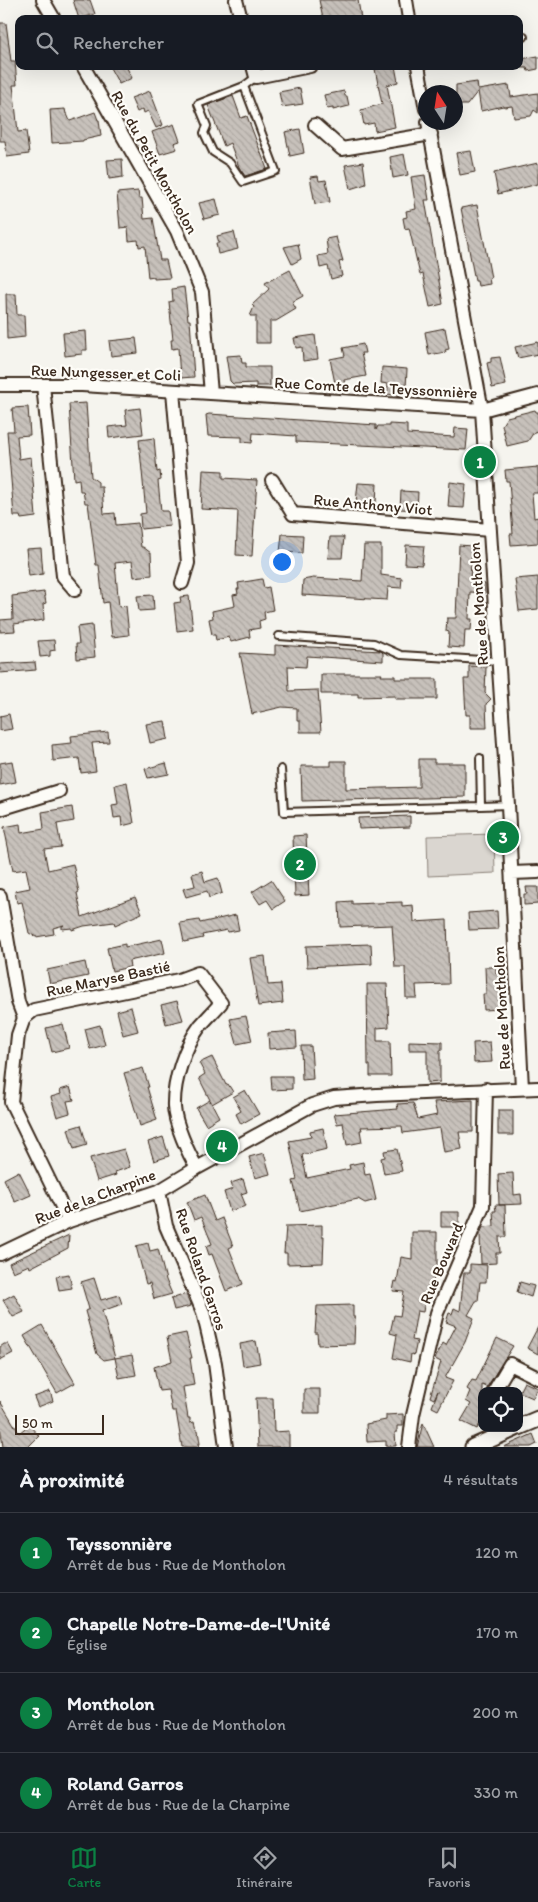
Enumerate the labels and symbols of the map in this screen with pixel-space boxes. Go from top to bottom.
north arrow [418,85,463,130]
street label: Rue du Petit Montholon [107,87,202,238]
street label: Rue Nungesser et Coli [31,360,181,385]
street label: Rue Comte de la Teyssonnière [274,373,478,402]
pin: 1 [464,443,496,481]
street label: Rue Anthony Viot [313,490,433,519]
street label: Rue de Montholon [465,542,492,666]
your location [269,549,295,575]
pin: 3 [487,818,519,856]
pin: 2 [284,845,316,883]
street label: Rue de Montholon [489,946,514,1070]
street label: Rue Maryse Bastié [44,956,172,1001]
pin: 4 [206,1127,238,1165]
street label: Rue de la Charpine [32,1165,158,1228]
street label: Rue Roland Garros [172,1206,231,1333]
street label: Rue Bouvard [416,1219,467,1307]
scale bar [15,1412,104,1435]

